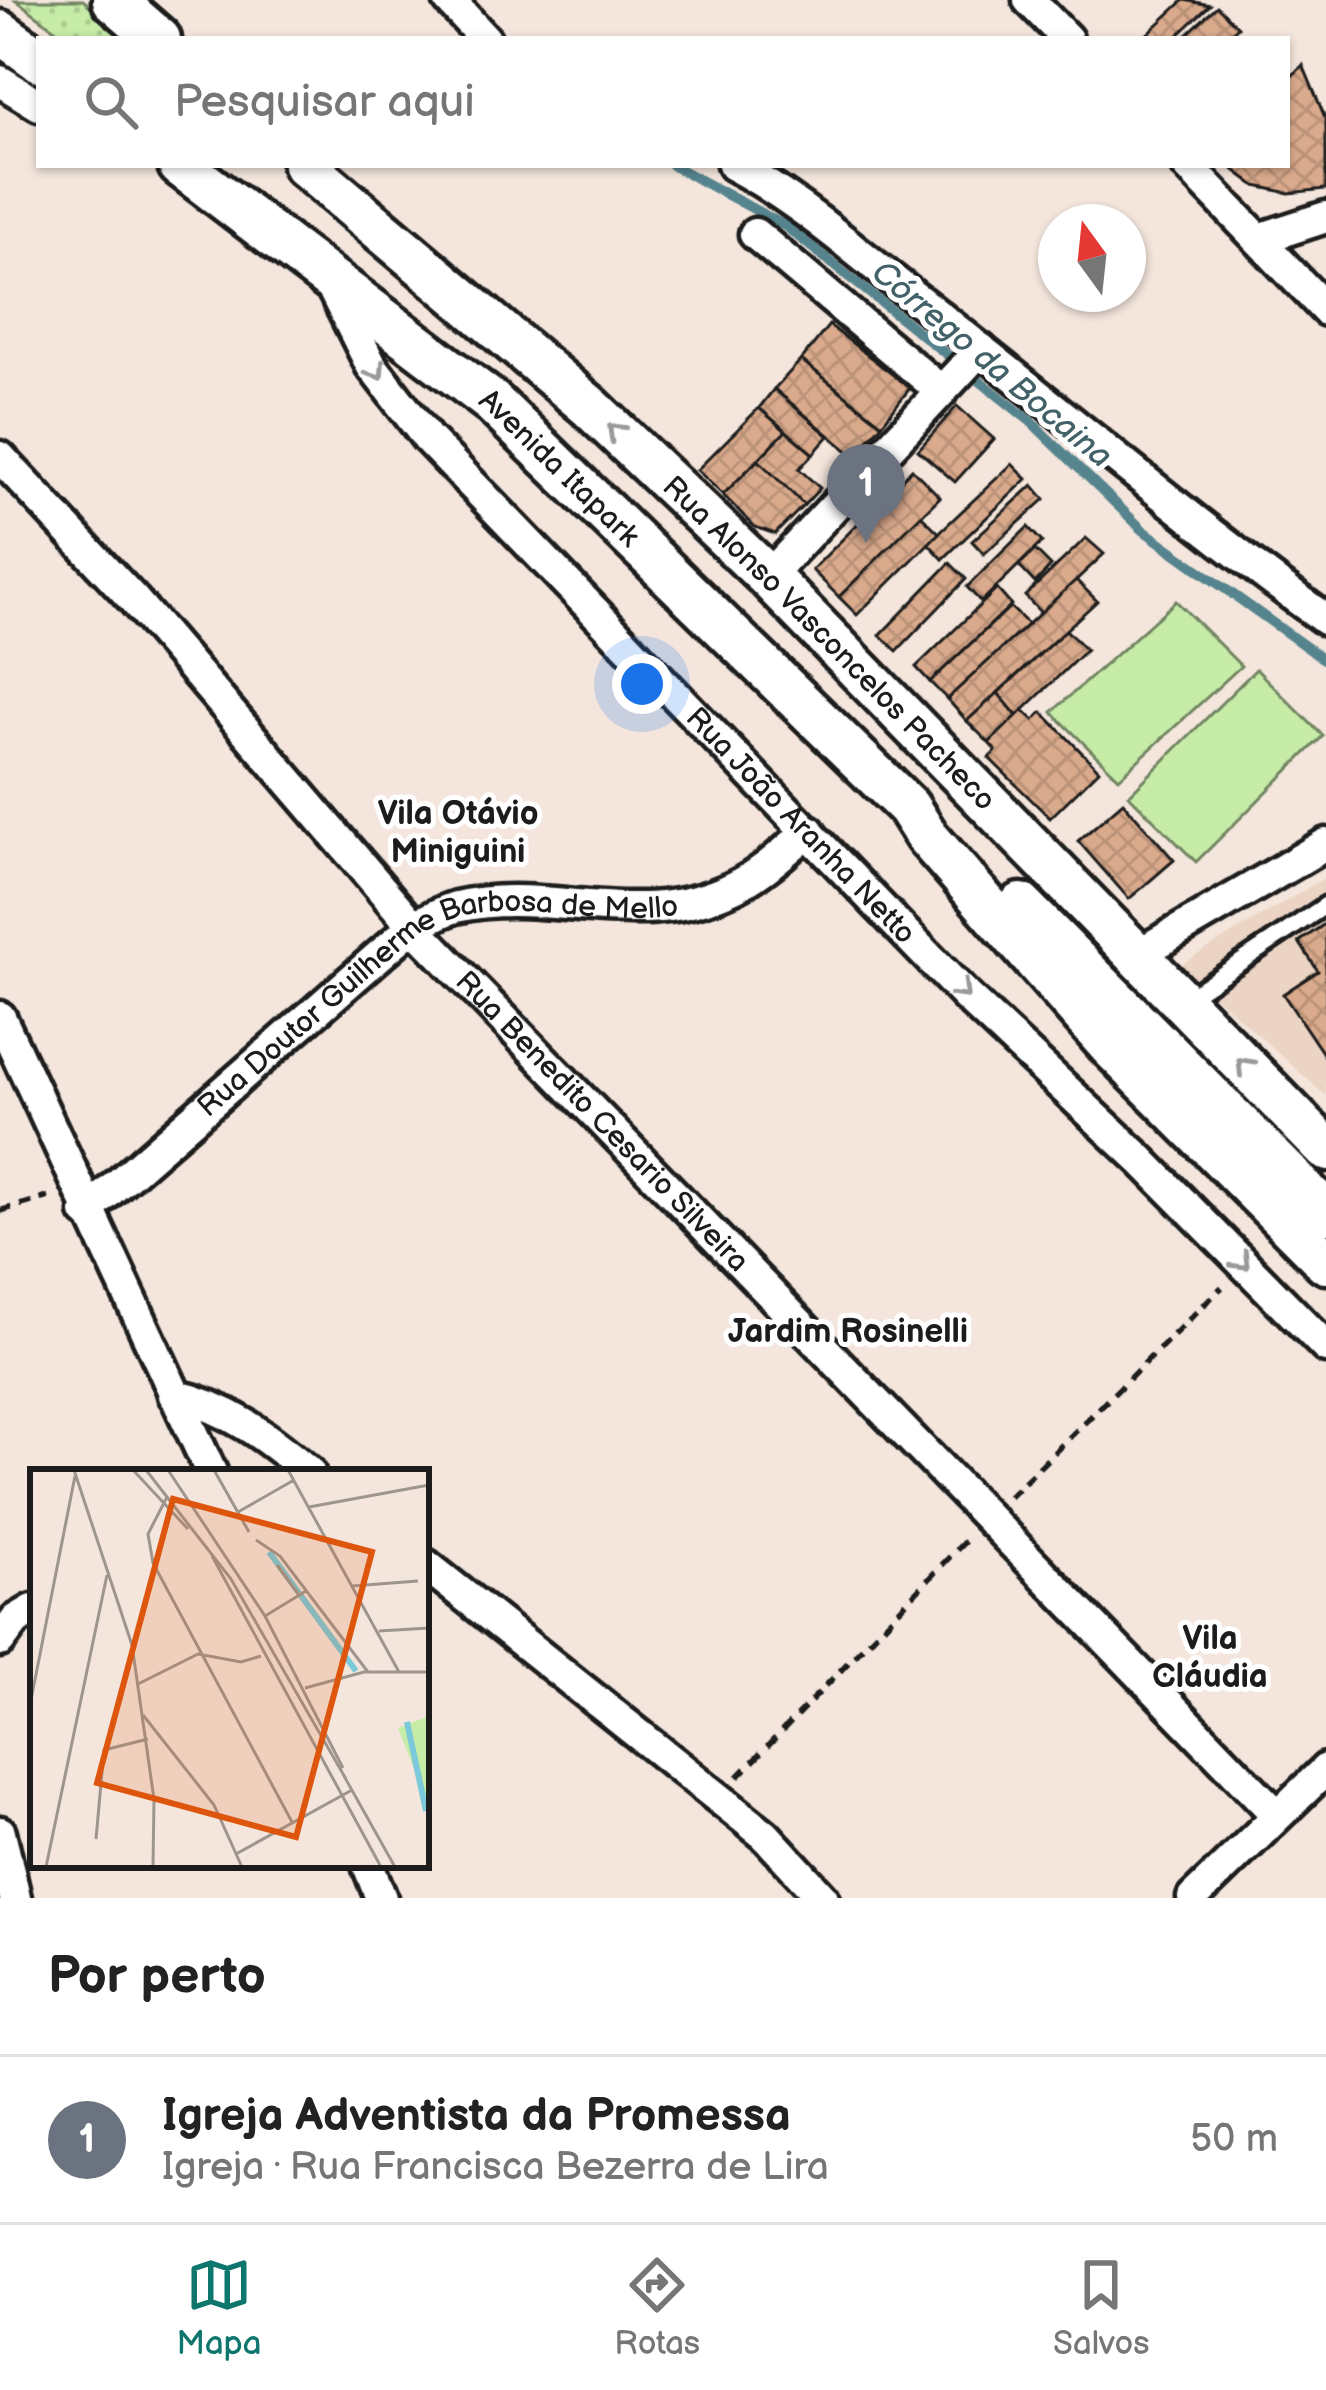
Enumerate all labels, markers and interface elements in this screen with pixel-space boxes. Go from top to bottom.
search box [36,36,1290,168]
icon: search [78,69,144,135]
text: Pesquisar aqui [174,75,475,130]
north arrow [1038,204,1146,312]
water label: Córrego da Bocaina [863,252,1120,477]
one-way arrow [363,359,385,381]
street label: Avenida Itapark [472,382,647,555]
one-way arrow [607,423,629,445]
pin: 1 [827,444,905,543]
street label: Rua Alonso Vasconcelos Pacheco [655,469,1003,819]
your location [612,654,672,714]
street label: Rua João Aranha Netto [678,700,923,952]
district label: Vila Otávio Miniguini [377,794,539,872]
street label: Rua Doutor Guilherme Barbosa de Mello [190,884,680,1125]
street label: Rua Benedito Cesario Silveira [448,964,756,1280]
one-way arrow [948,977,970,999]
one-way arrow [1237,1057,1259,1079]
one-way arrow [1228,1248,1250,1270]
district label: Jardim Rosinelli [728,1312,968,1352]
inset map [30,1469,429,1868]
district label: Vila Cláudia [1152,1619,1268,1697]
text: Por perto [48,1946,266,2007]
text: Igreja Adventista da Promessa [162,2089,791,2144]
text: 1 [79,2116,95,2163]
text: 50 m [1190,2116,1278,2163]
text: Igreja · Rua Francisca Bezerra de Lira [162,2144,829,2191]
tab: Mapa [176,2252,261,2364]
tab: Rotas [614,2252,700,2364]
tab: Salvos [1053,2252,1150,2364]

